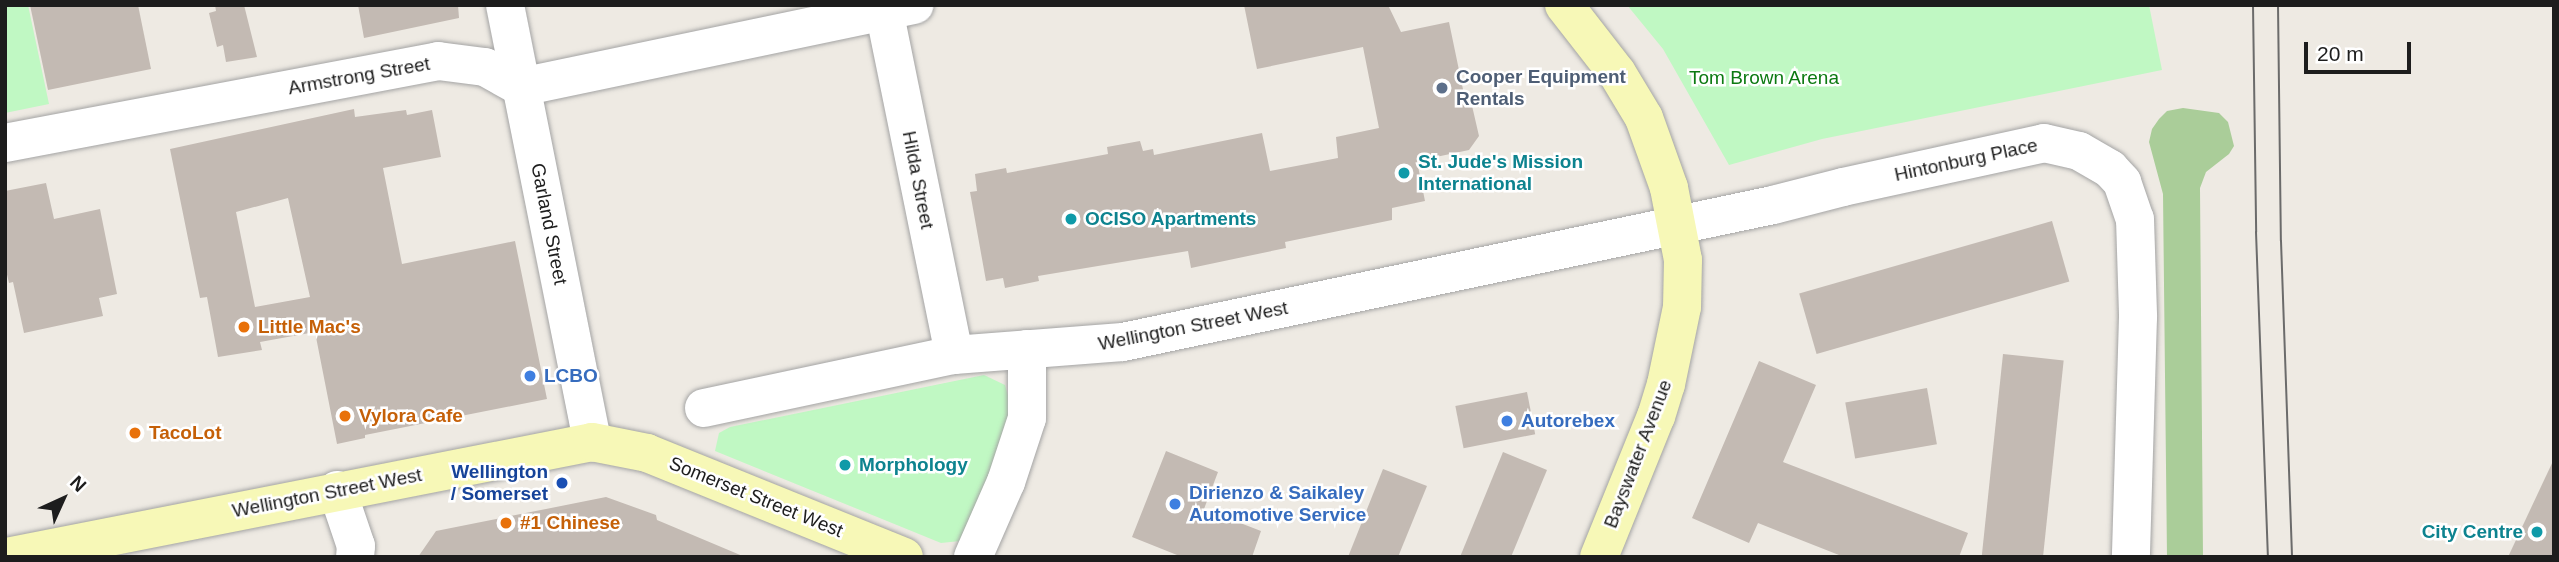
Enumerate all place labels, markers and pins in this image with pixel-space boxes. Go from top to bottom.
place label: Cooper Equipment Rentals [1456,66,1626,110]
marker: Cooper Equipment Rentals [1434,80,1450,96]
place label: St. Jude's Mission International [1418,151,1583,195]
marker: St. Jude's Mission International [1396,165,1412,181]
place label: OCISO Apartments [1085,208,1257,230]
marker: OCISO Apartments [1063,211,1079,227]
place label: Little Mac's [258,316,361,338]
marker: Little Mac's [236,319,252,335]
place label: LCBO [544,365,598,387]
marker: LCBO [522,368,538,384]
place label: Vylora Cafe [359,405,463,427]
marker: Vylora Cafe [337,408,353,424]
place label: Autorebex [1521,410,1615,432]
marker: Autorebex [1499,413,1515,429]
place label: TacoLot [149,422,221,444]
marker: TacoLot [127,425,143,441]
place label: Morphology [859,454,968,476]
marker: Morphology [837,457,853,473]
place label: Wellington / Somerset [451,461,548,505]
marker: Wellington / Somerset [554,475,570,491]
place label: Dirienzo & Saikaley Automotive Service [1189,482,1366,526]
marker: Dirienzo & Saikaley Automotive Service [1167,496,1183,512]
place label: #1 Chinese [520,512,620,534]
marker: #1 Chinese [498,515,514,531]
place label: City Centre [2422,521,2523,543]
marker: City Centre [2529,524,2545,540]

